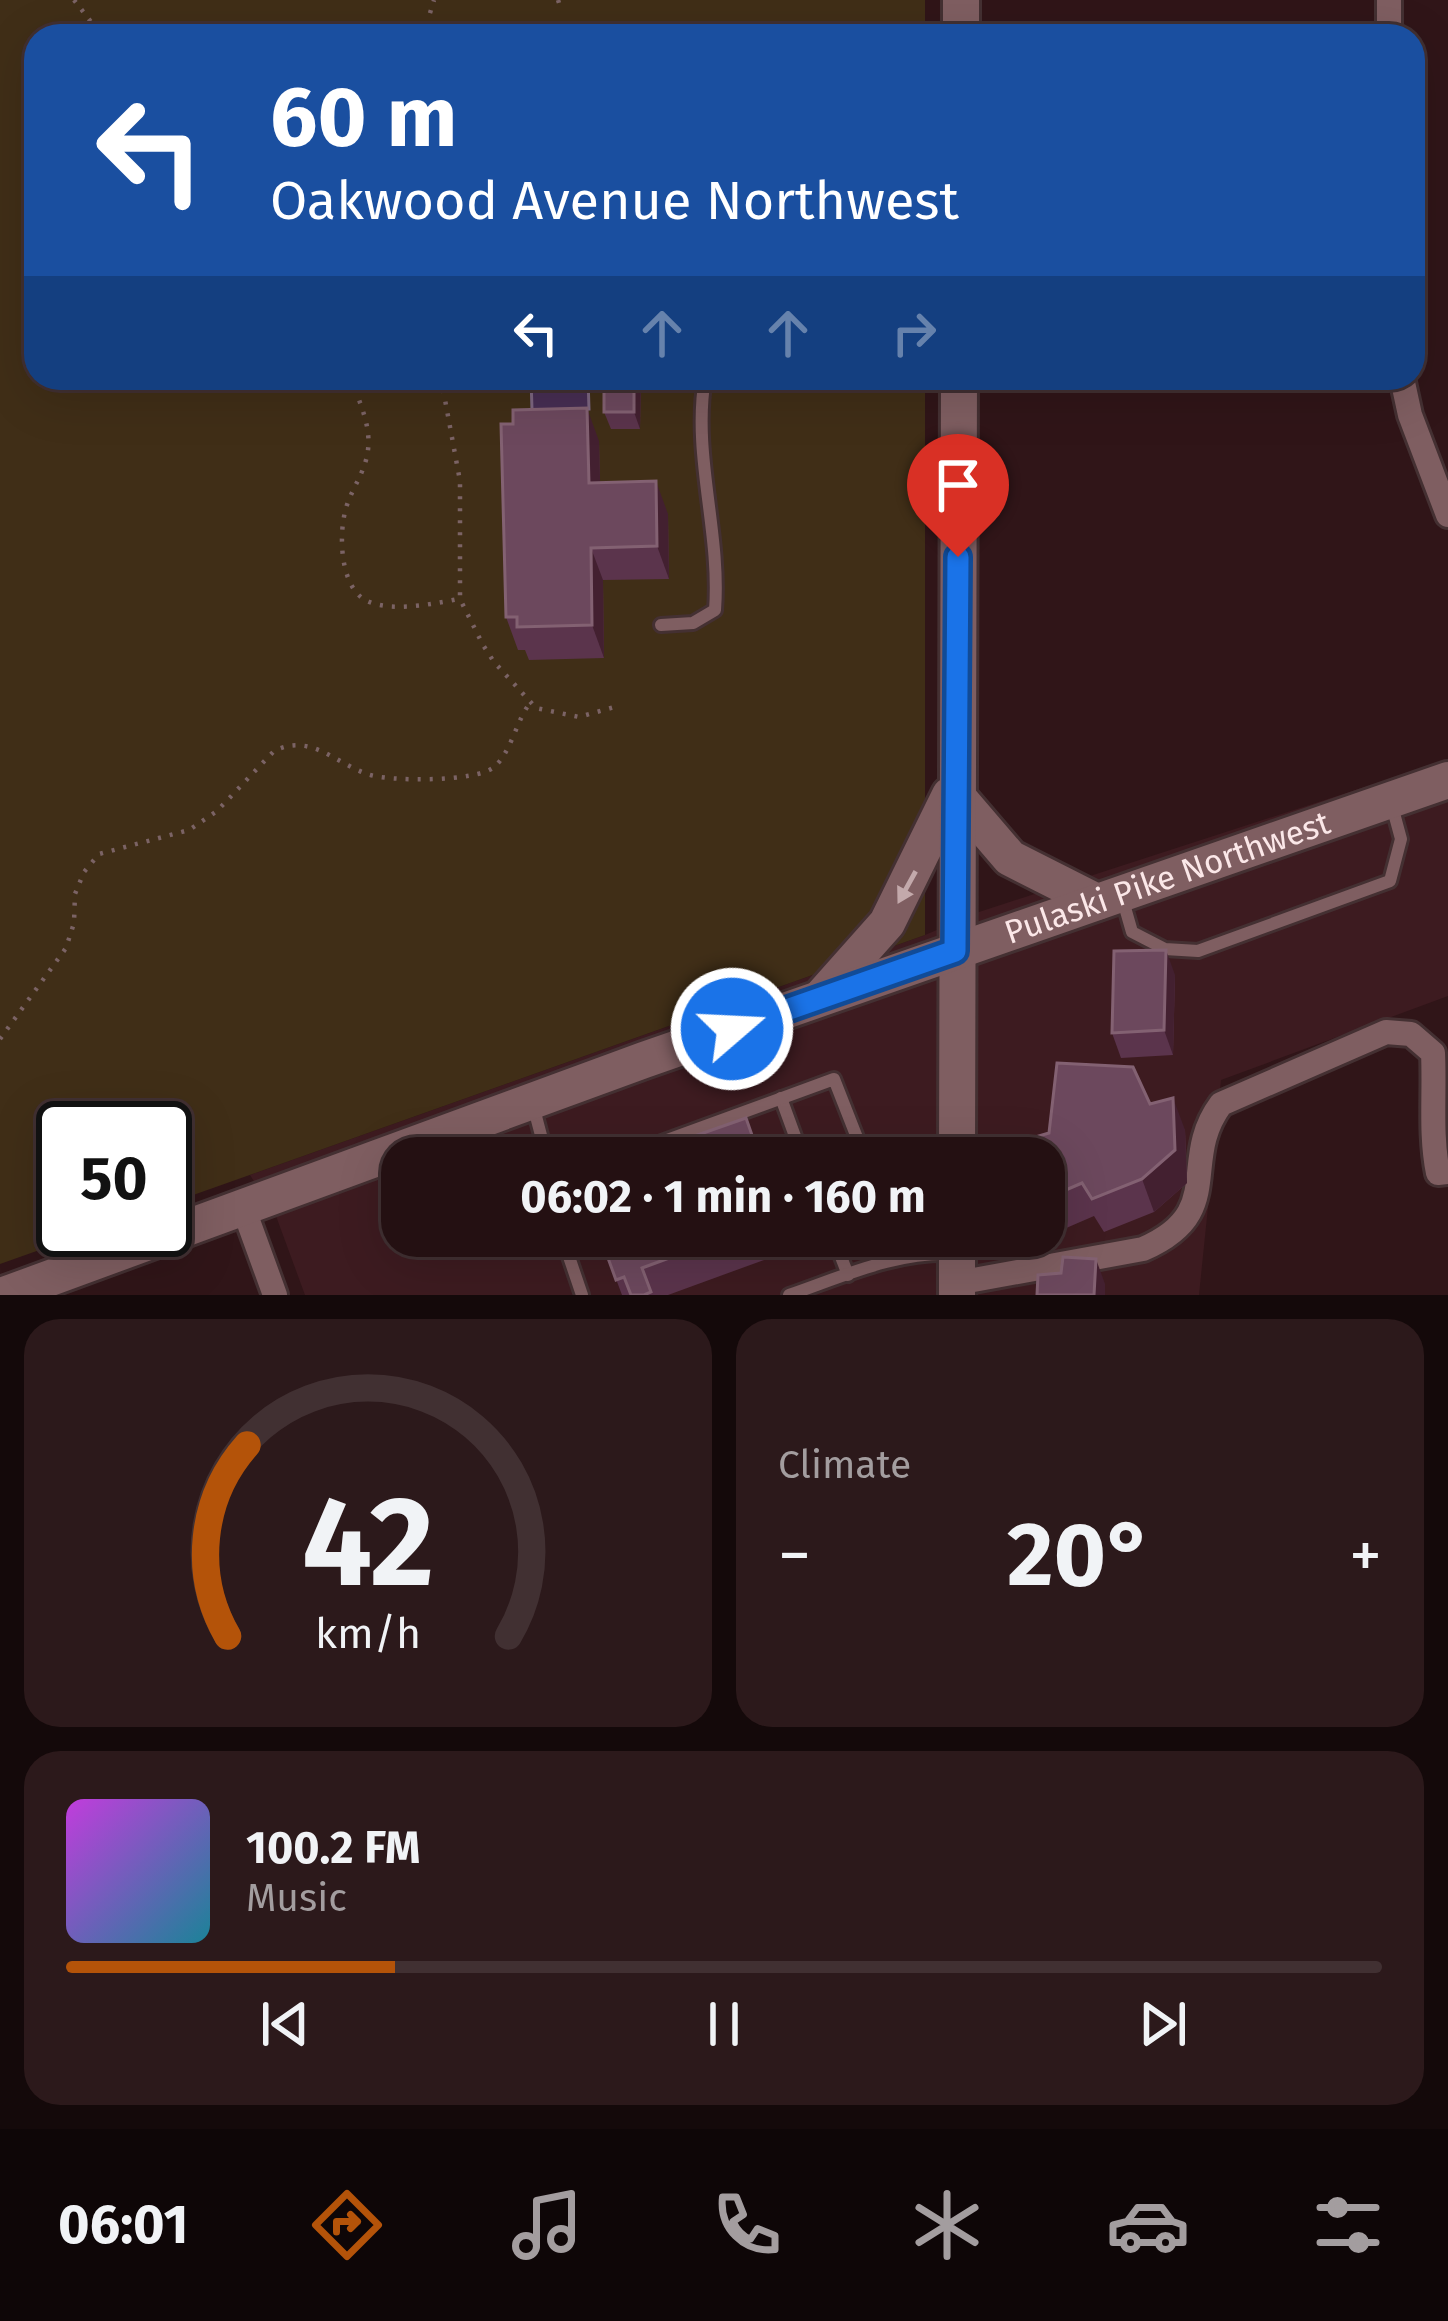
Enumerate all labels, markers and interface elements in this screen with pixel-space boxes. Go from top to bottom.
text: 60 m [270,67,457,168]
icon: left [72,72,228,228]
text: Oakwood Avenue Northwest [270,169,959,233]
icon: left [503,300,569,366]
icon: ahead [629,300,695,366]
icon: ahead [755,300,821,366]
icon: right [881,300,947,366]
pin [907,434,1009,557]
icon: arrive [925,452,991,518]
street label: Pulaski Pike Northwest [999,803,1335,953]
one-way arrow [897,870,918,905]
position arrow [669,966,795,1092]
speed limit sign: 50 [36,1101,192,1257]
text: 06:02 · 1 min · 160 m [520,1170,926,1224]
text: Climate [778,1442,911,1488]
text: 42 [302,1468,434,1618]
text: 20° [1007,1501,1153,1609]
text: − [778,1516,811,1595]
text: + [1349,1516,1382,1595]
text: km/h [315,1608,421,1659]
text: 100.2 FM [246,1821,420,1875]
text: Music [246,1875,347,1921]
icon: previous [252,1991,318,2057]
icon: pause [691,1991,757,2057]
icon: next [1130,1991,1196,2057]
icon: directions [305,2183,389,2267]
icon: music [505,2183,589,2267]
icon: phone [705,2183,789,2267]
icon: climate [905,2183,989,2267]
icon: car [1106,2183,1190,2267]
icon: filters [1306,2183,1390,2267]
text: 06:01 [58,2193,189,2257]

